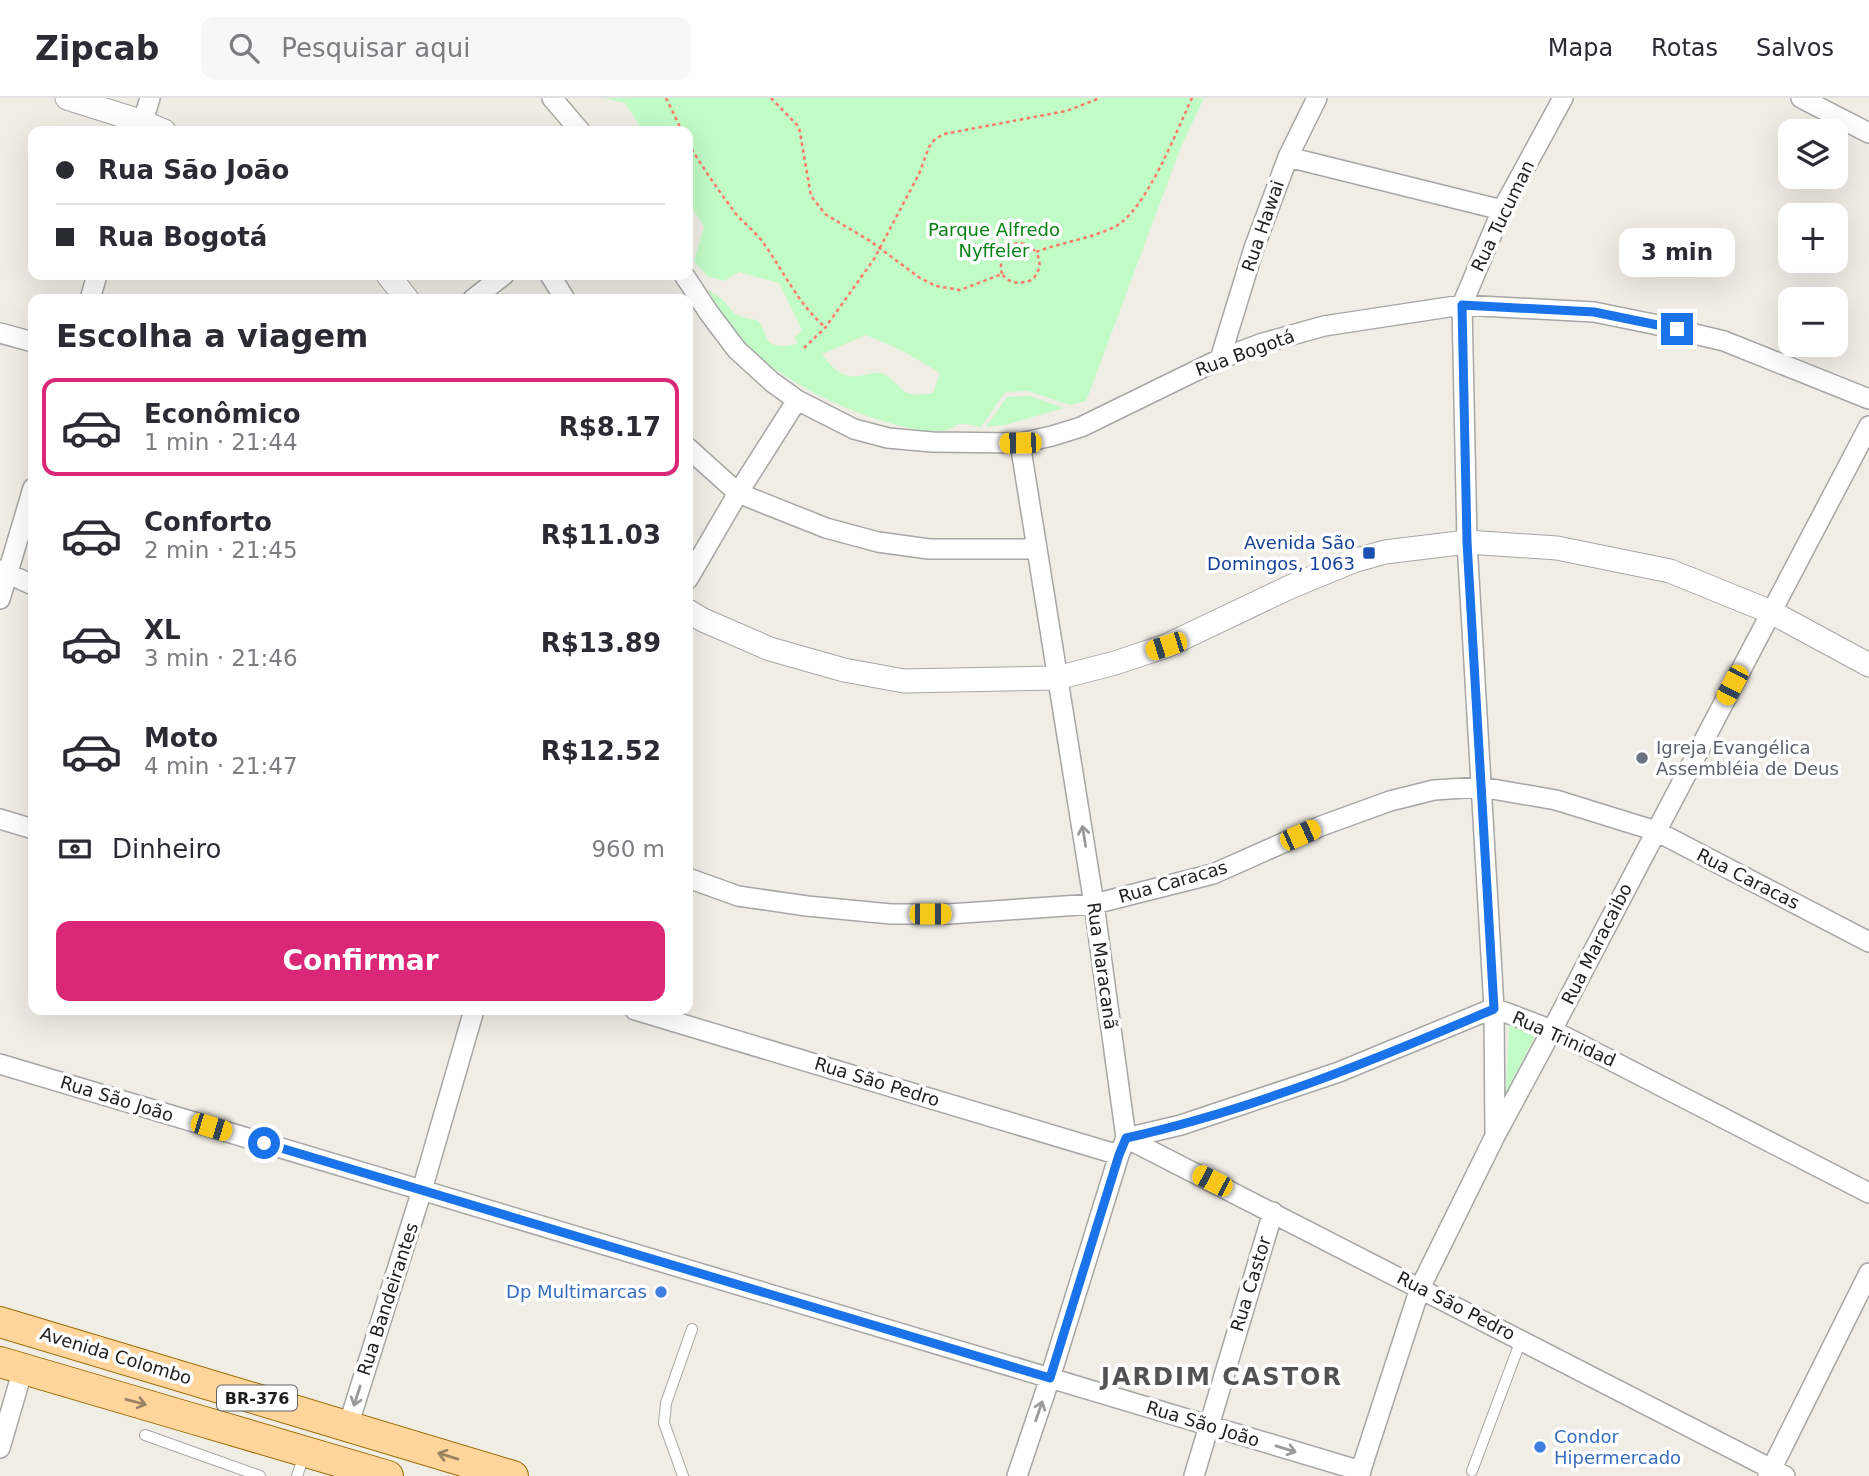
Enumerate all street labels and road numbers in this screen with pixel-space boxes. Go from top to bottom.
street label: Rua Tucuman [1467,157,1538,275]
street label: Rua Hawai [1237,177,1288,274]
street label: Rua Bogotá [1192,325,1297,380]
street label: Rua Caracas [1693,844,1803,913]
street label: Rua Caracas [1116,856,1230,907]
street label: Rua Maracaibo [1557,880,1636,1008]
street label: Rua Maracanã [1083,901,1122,1031]
street label: Rua Trinidad [1509,1006,1619,1071]
street label: Rua São Pedro [812,1053,942,1111]
street label: Rua São João [58,1071,176,1126]
street label: Rua Bandeirantes [353,1220,422,1378]
street label: Rua Castor [1226,1233,1275,1334]
street label: Rua São Pedro [1394,1267,1519,1344]
street label: Avenida Colombo [38,1323,194,1389]
road number: BR-376 [217,1386,297,1410]
street label: Rua São João [1144,1396,1262,1451]

